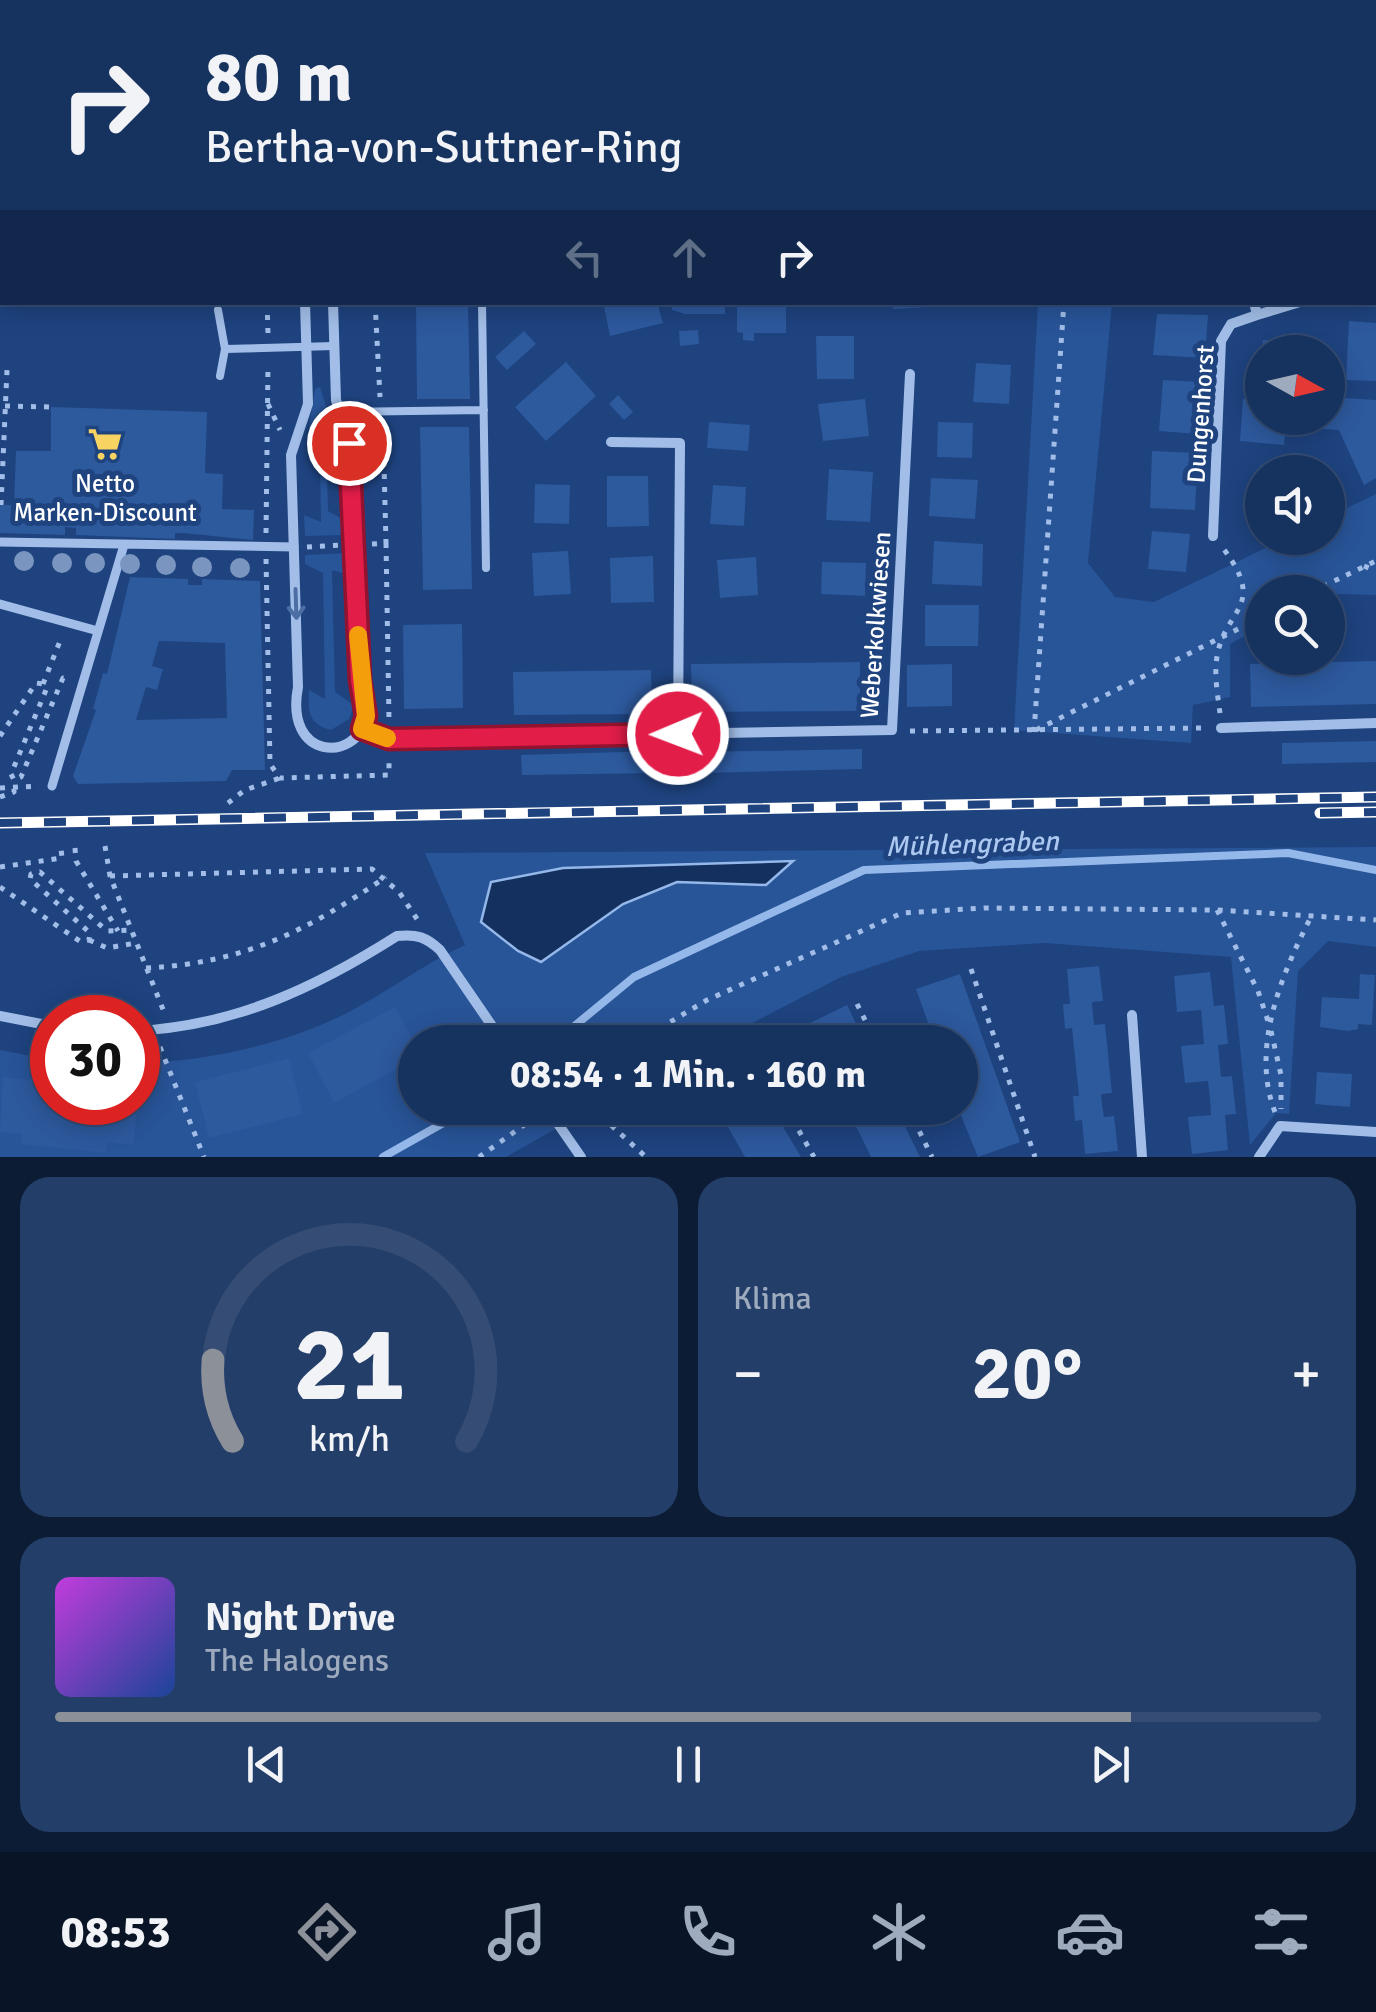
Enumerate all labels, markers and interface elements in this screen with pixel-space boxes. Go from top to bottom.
text: 80 m [205,34,353,120]
icon: right [40,40,170,170]
text: Bertha-von-Suttner-Ring [205,120,683,175]
icon: left [557,230,612,285]
icon: ahead [662,230,717,285]
icon: right [767,230,822,285]
north arrow [1245,335,1345,435]
map controls [1245,335,1345,675]
street label: Dungenhorst [1180,344,1221,484]
pin [307,401,392,486]
icon: arrive [322,416,377,471]
supermarket icon: Netto Marken-Discount [86,425,124,463]
button: sound [1245,455,1345,555]
place label: Netto Marken-Discount [13,468,197,528]
street label: Weberkolkwiesen [854,530,897,720]
button: search [1245,575,1345,675]
one-way arrow [286,587,305,620]
position arrow [626,682,730,786]
water label: Mühlengraben [885,824,1060,864]
speed limit sign: 30 [30,995,160,1125]
text: 08:54 · 1 Min. · 160 m [510,1051,866,1098]
text: Klima [733,1279,812,1318]
text: 21 [293,1301,405,1429]
text: 20° [972,1327,1083,1420]
text: − [733,1340,763,1408]
text: + [1291,1340,1321,1408]
text: km/h [309,1417,389,1461]
text: Night Drive [205,1594,395,1641]
text: The Halogens [205,1641,389,1680]
icon: previous [239,1737,294,1792]
icon: pause [661,1737,716,1792]
icon: next [1083,1737,1138,1792]
icon: directions [292,1897,362,1967]
icon: music [482,1897,552,1967]
icon: phone [673,1897,743,1967]
icon: climate [864,1897,934,1967]
icon: car [1055,1897,1125,1967]
icon: filters [1246,1897,1316,1967]
text: 08:53 [60,1905,171,1960]

